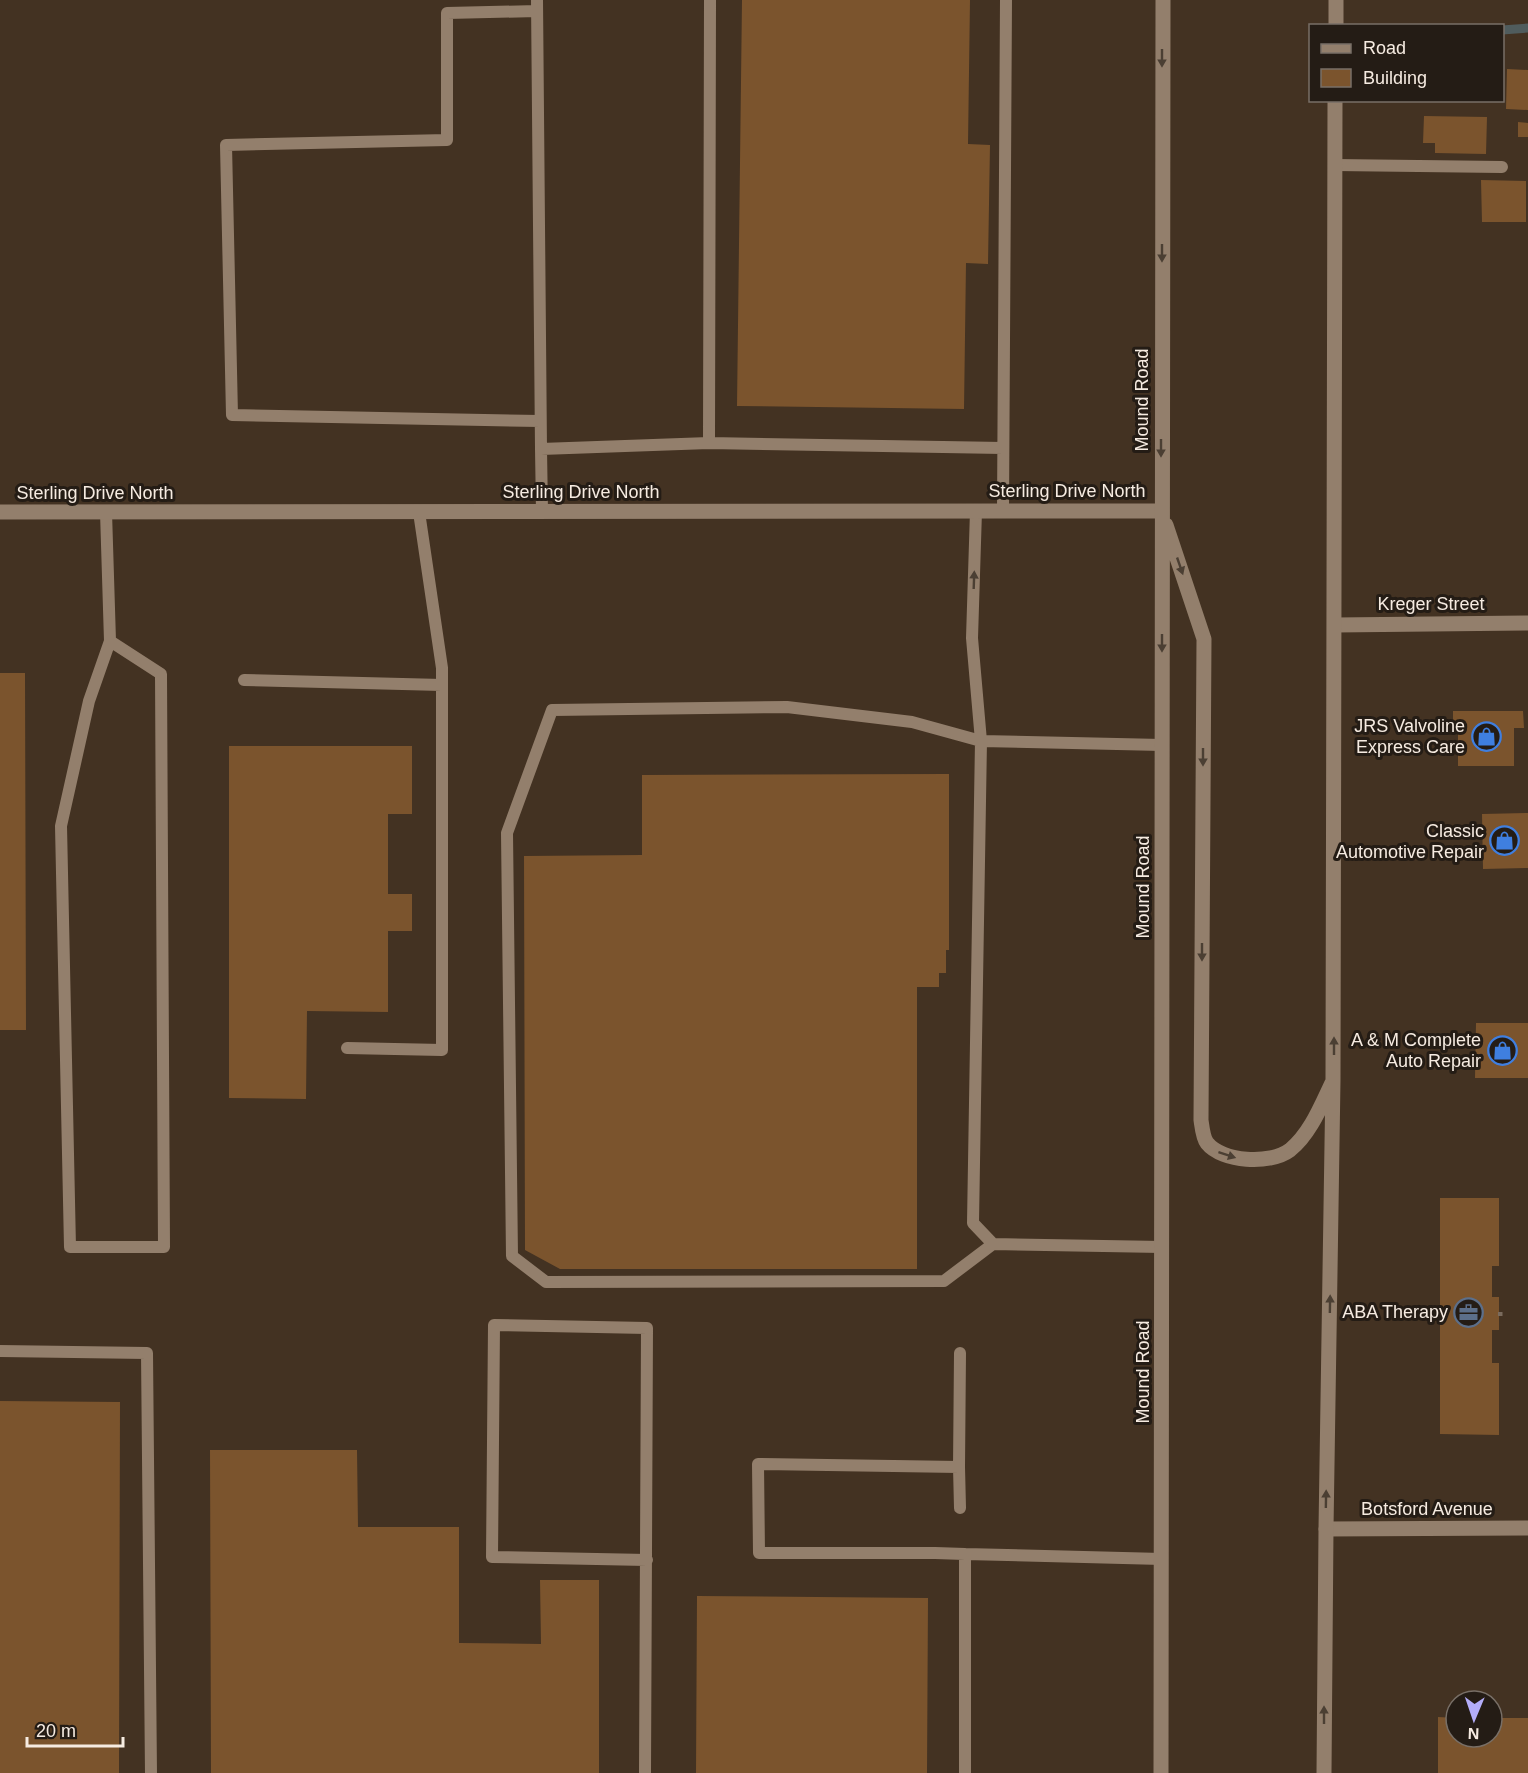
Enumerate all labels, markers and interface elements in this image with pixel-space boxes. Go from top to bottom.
legend [1309,24,1504,102]
text: Road [1363,38,1406,58]
one-way arrow [1157,49,1167,68]
text: Building [1363,68,1427,88]
one-way arrow [1157,244,1167,263]
street label: Mound Road [1132,348,1152,452]
one-way arrow [1156,439,1166,458]
street label: Sterling Drive North [988,481,1146,501]
street label: Sterling Drive North [502,482,660,502]
street label: Sterling Drive North [16,483,174,503]
one-way arrow [1176,557,1185,575]
one-way arrow [969,571,979,590]
street label: Kreger Street [1377,594,1485,614]
one-way arrow [1157,634,1167,653]
place label: JRS Valvoline Express Care [1354,716,1465,757]
shop icon: JRS Valvoline Express Care [1470,720,1502,752]
one-way arrow [1199,748,1208,767]
place label: Classic Automotive Repair [1336,821,1484,862]
shop icon: Classic Automotive Repair [1489,825,1521,857]
street label: Mound Road [1133,835,1153,939]
one-way arrow [1197,943,1207,962]
place label: A & M Complete Auto Repair [1351,1030,1481,1071]
shop icon: A & M Complete Auto Repair [1486,1034,1518,1066]
one-way arrow [1329,1036,1339,1055]
one-way arrow [1218,1150,1236,1160]
one-way arrow [1325,1294,1335,1313]
office icon: ABA Therapy [1453,1296,1485,1328]
place label: ABA Therapy [1342,1302,1448,1322]
street label: Mound Road [1133,1320,1153,1424]
one-way arrow [1321,1489,1331,1508]
street label: Botsford Avenue [1361,1499,1493,1519]
north arrow [1444,1689,1504,1749]
one-way arrow [1319,1705,1329,1724]
scale bar [27,1710,123,1748]
text: 20 m [36,1721,76,1741]
text: N [1467,1725,1480,1742]

